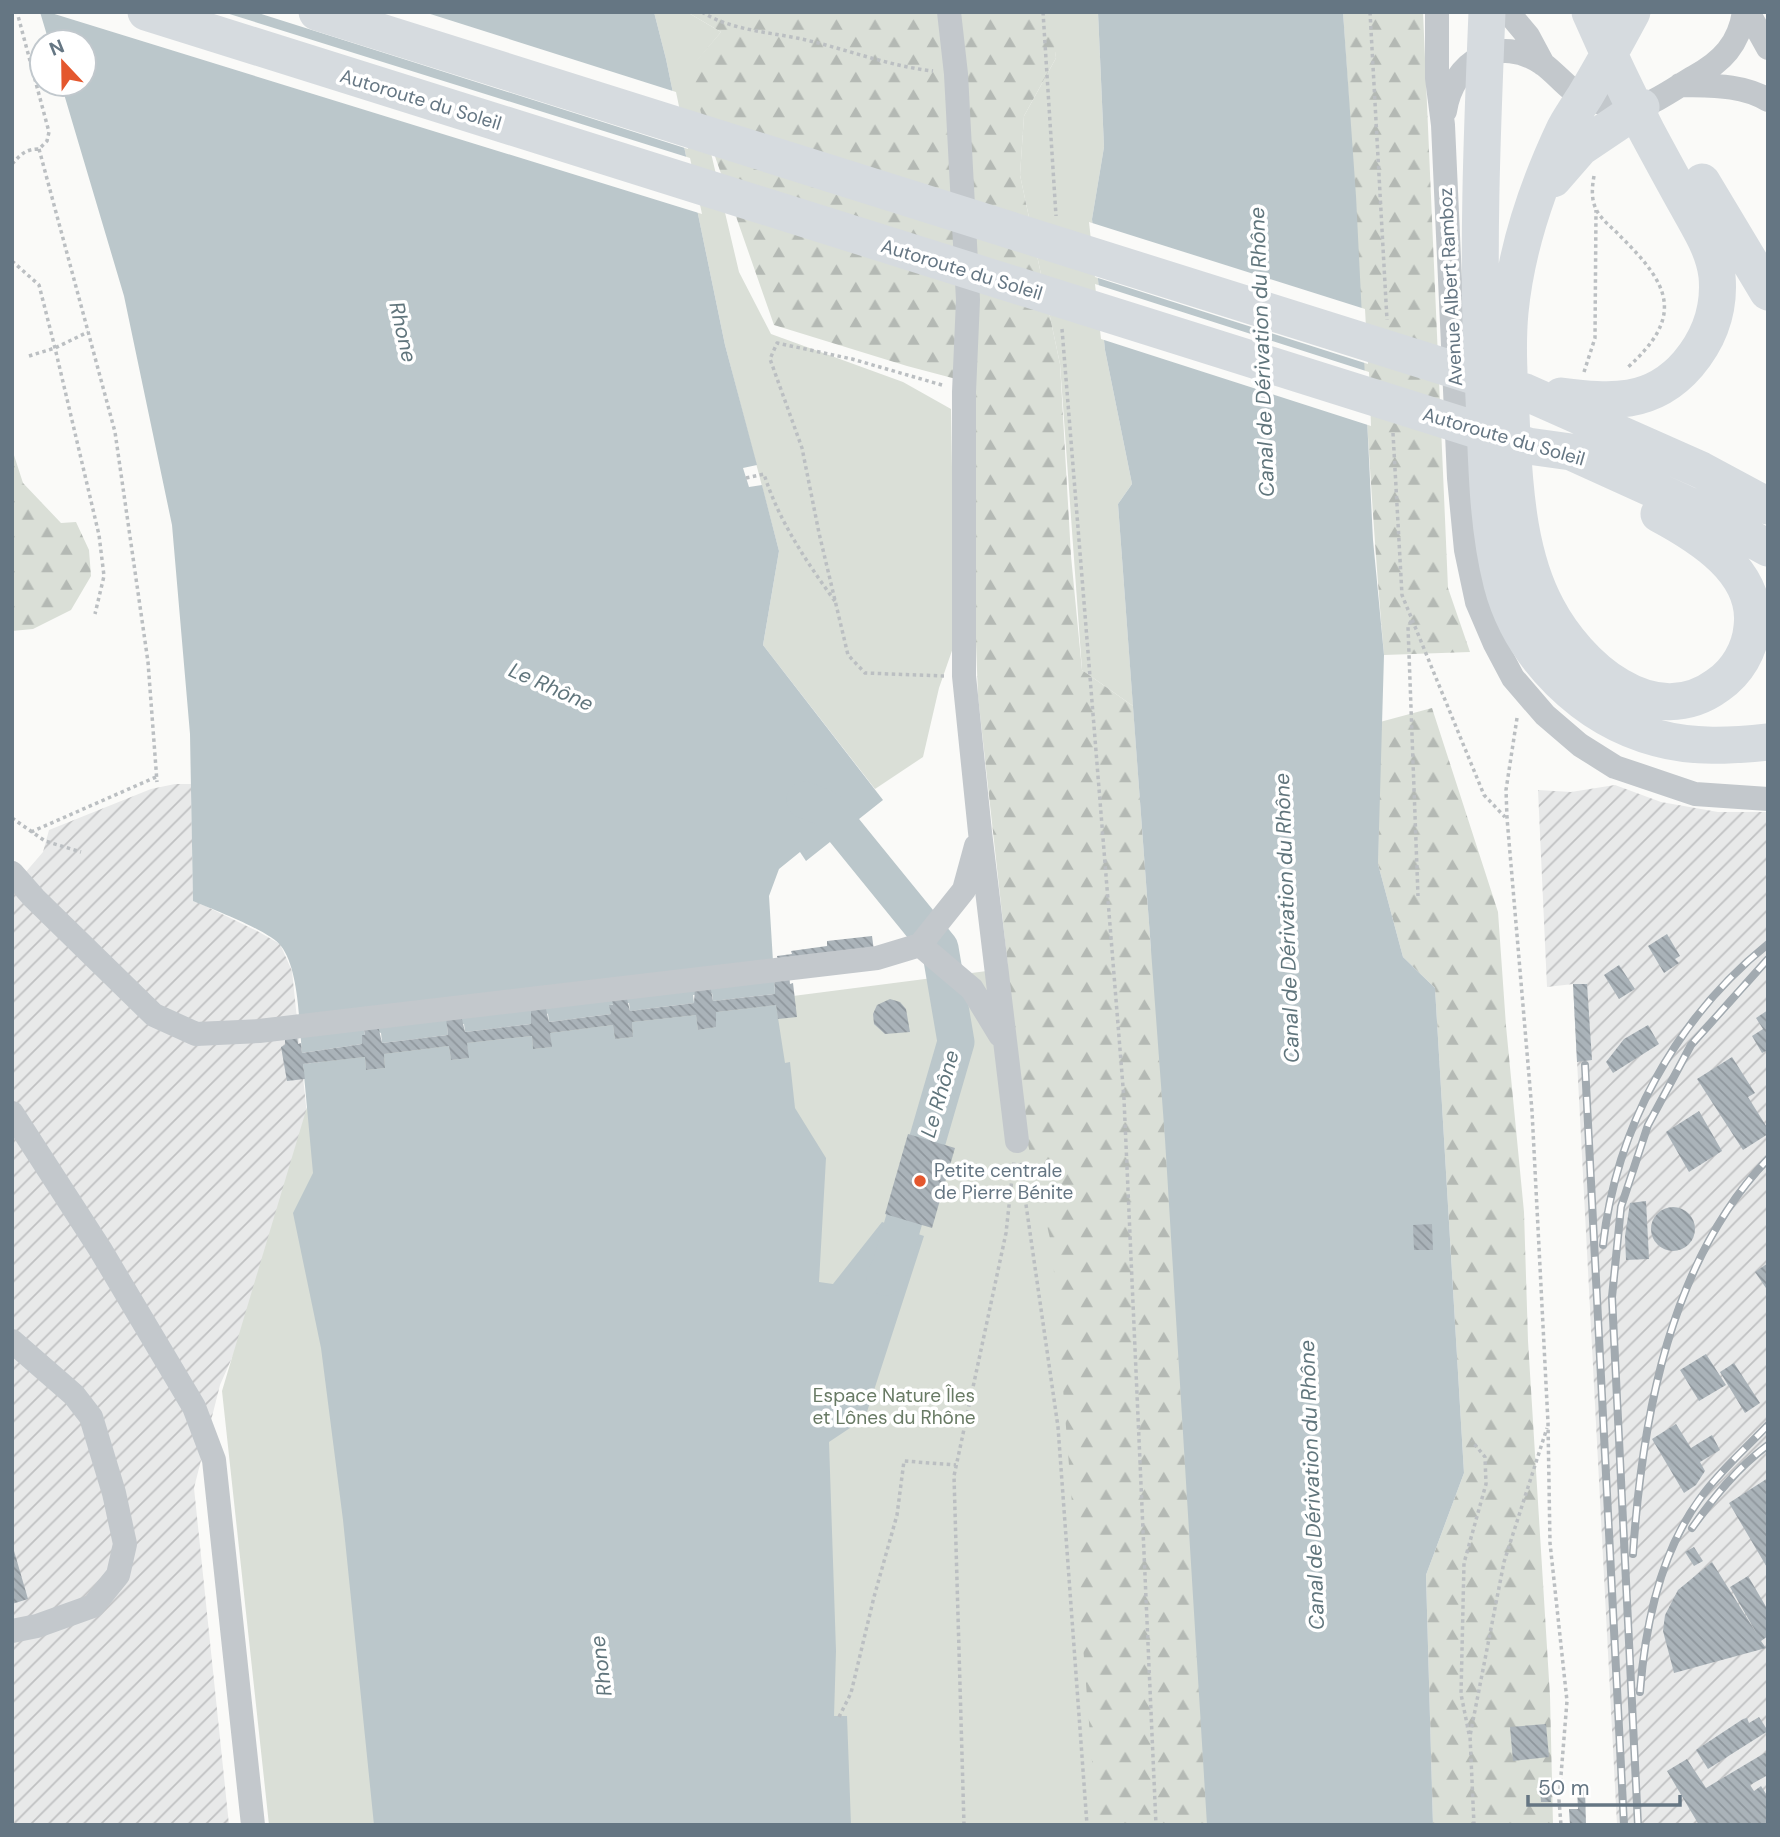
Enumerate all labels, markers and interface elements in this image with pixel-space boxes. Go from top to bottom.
north arrow [28,28,98,98]
text: N [46,34,68,62]
street label: Autoroute du Soleil [337,63,505,136]
street label: Avenue Albert Ramboz [1433,187,1468,387]
water label: Canal de Dérivation du Rhône [1243,207,1281,497]
street label: Autoroute du Soleil [878,233,1046,306]
water label: Rhone [382,299,424,365]
street label: Autoroute du Soleil [1420,401,1588,472]
water label: Le Rhône [504,656,598,718]
water label: Canal de Dérivation du Rhône [1268,773,1306,1063]
water label: Le Rhône [914,1047,966,1141]
place label: Petite centrale de Pierre Bénite [934,1158,1073,1205]
marker: Petite centrale de Pierre Bénite [912,1173,928,1189]
water label: Canal de Dérivation du Rhône [1293,1340,1331,1630]
park label: Espace Nature Îles et Lônes du Rhône [812,1383,976,1430]
water label: Rhone [583,1634,619,1698]
scale bar [1528,1764,1680,1808]
text: 50 m [1538,1774,1589,1802]

